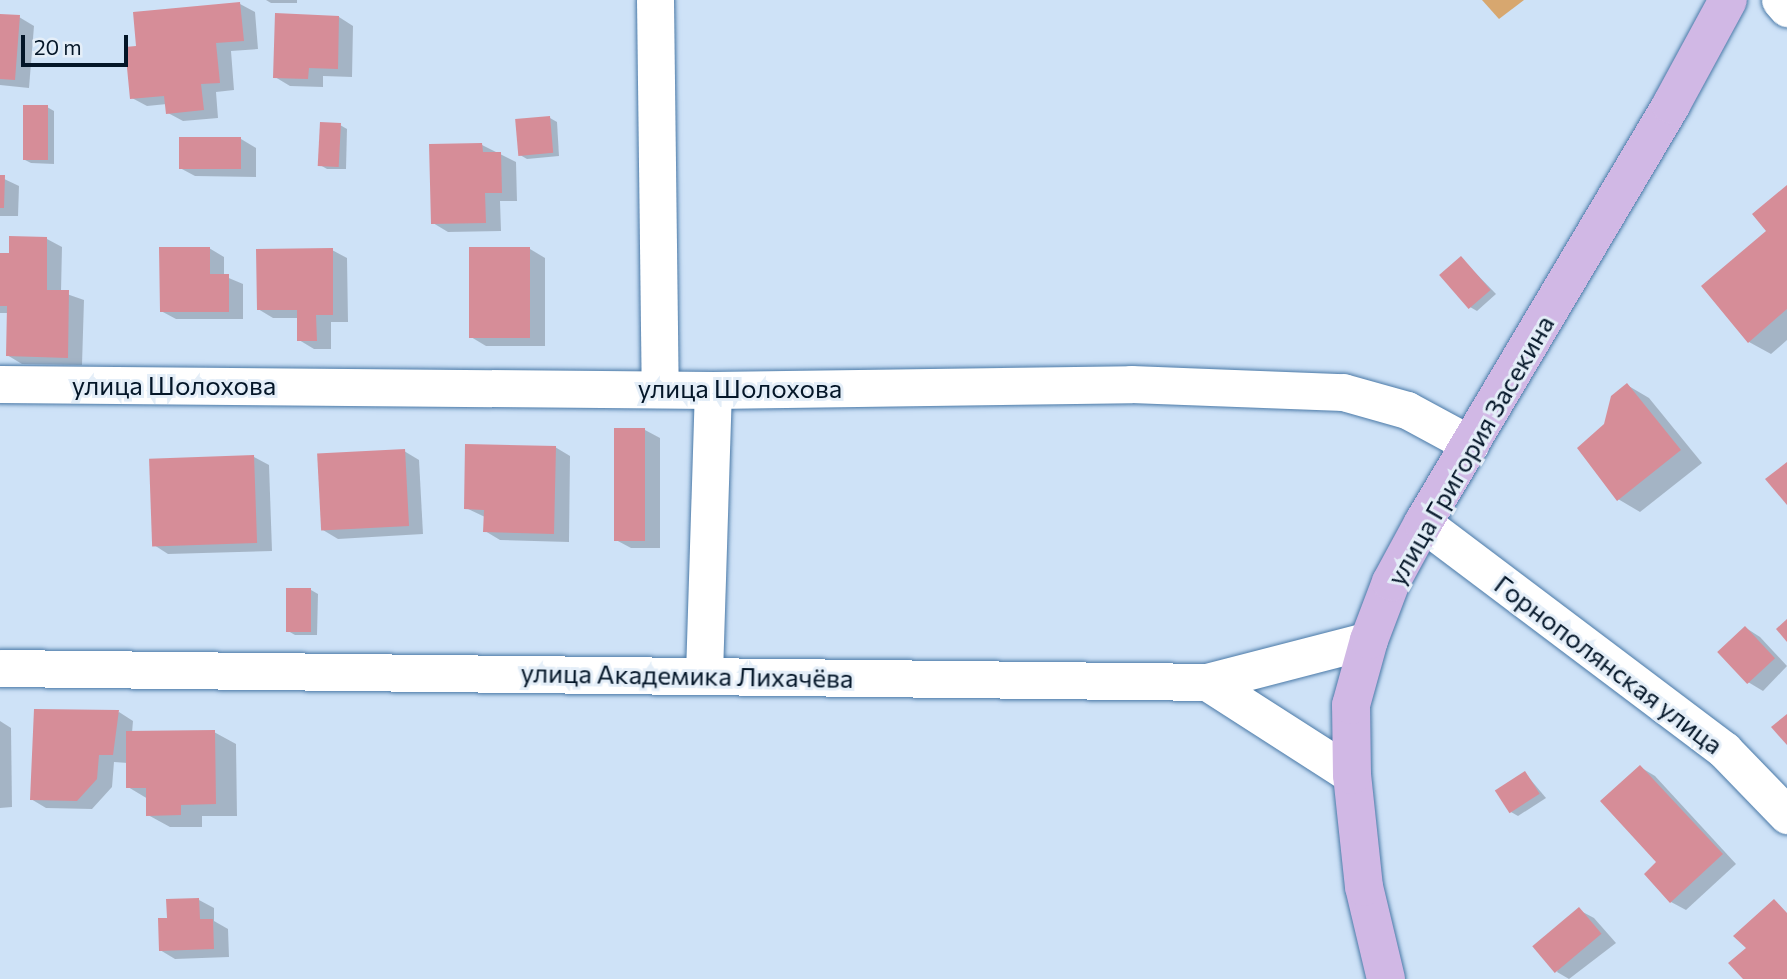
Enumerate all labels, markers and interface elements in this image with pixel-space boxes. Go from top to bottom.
scale bar [24,21,131,65]
text: 20 m [34,34,82,59]
street label: улица Григория Засекина [1380,310,1560,590]
street label: улица Шолохова [72,369,276,401]
street label: улица Шолохова [638,372,842,404]
street label: Горнополянская улица [1489,568,1729,760]
street label: улица Академика Лихачёва [520,656,854,694]

